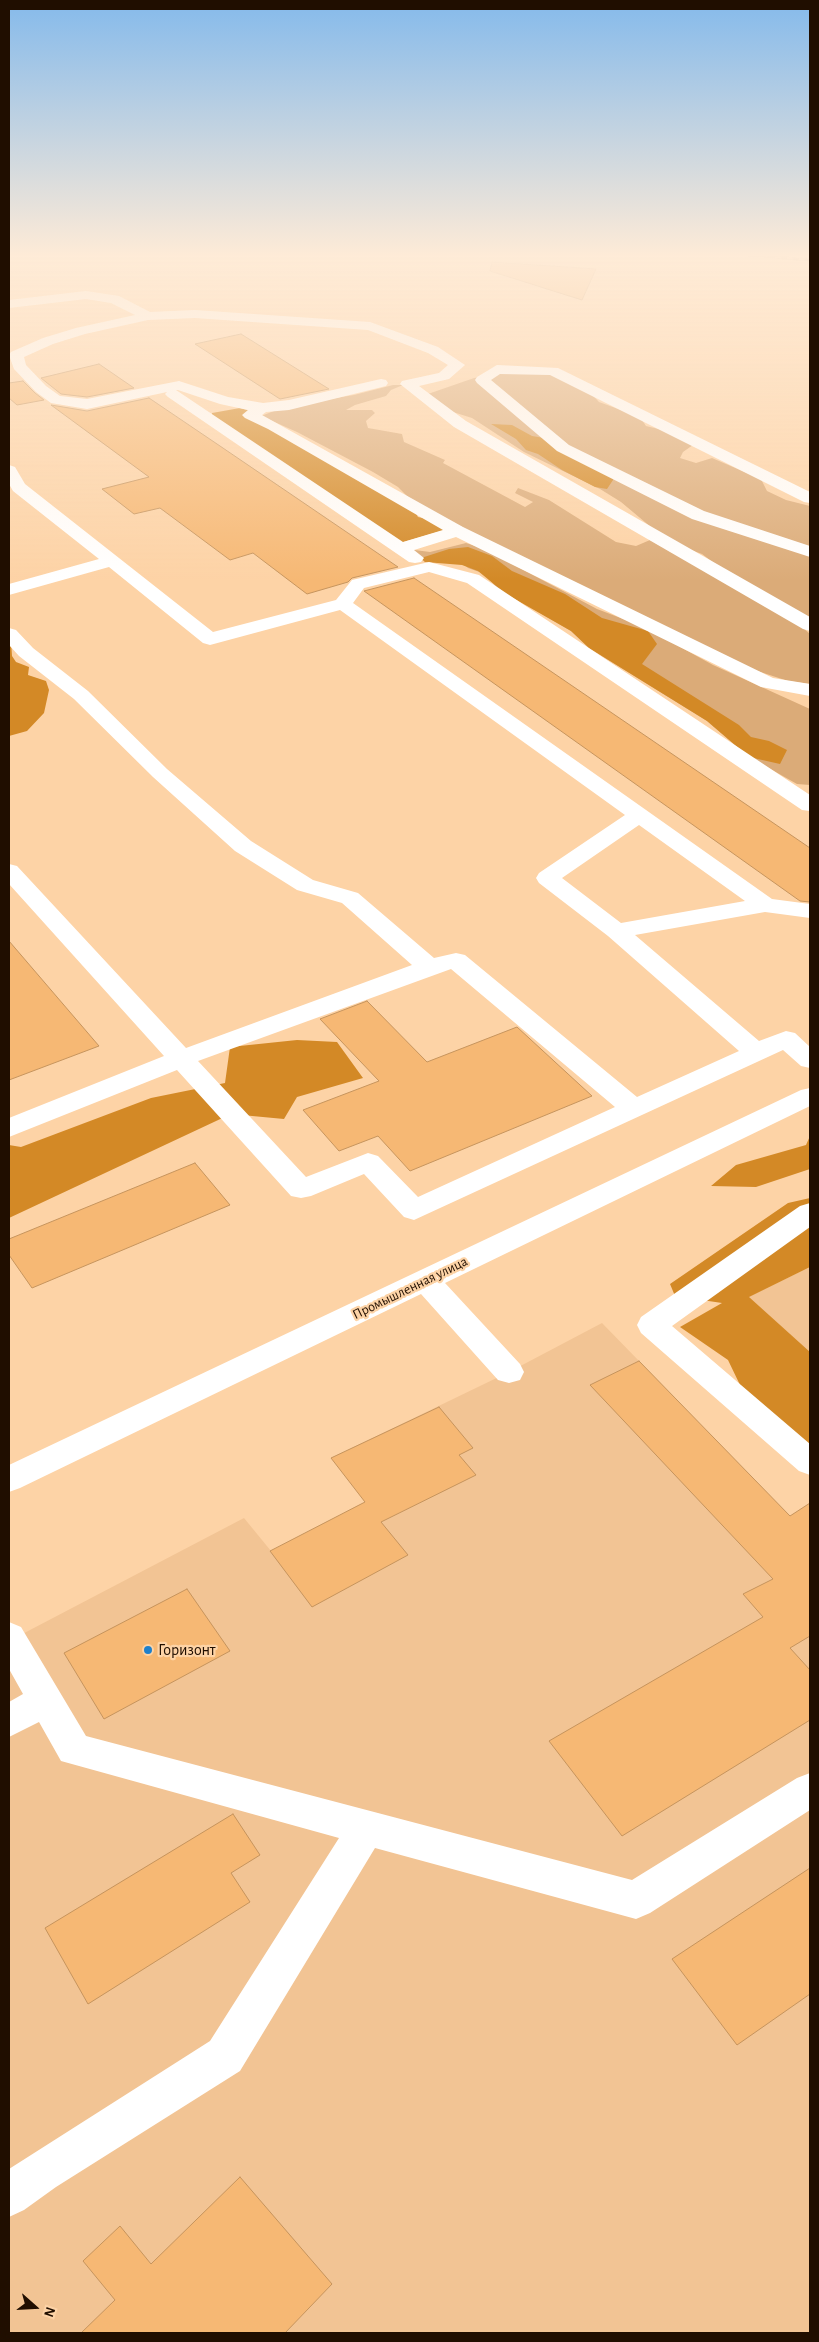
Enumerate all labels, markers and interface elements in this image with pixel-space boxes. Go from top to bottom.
street label: Промышленная улица [350,1253,470,1323]
place label: Горизонт [158,1640,216,1660]
marker: Горизонт [142,1644,154,1656]
north arrow [10,2282,60,2332]
text: N [41,2305,57,2319]

